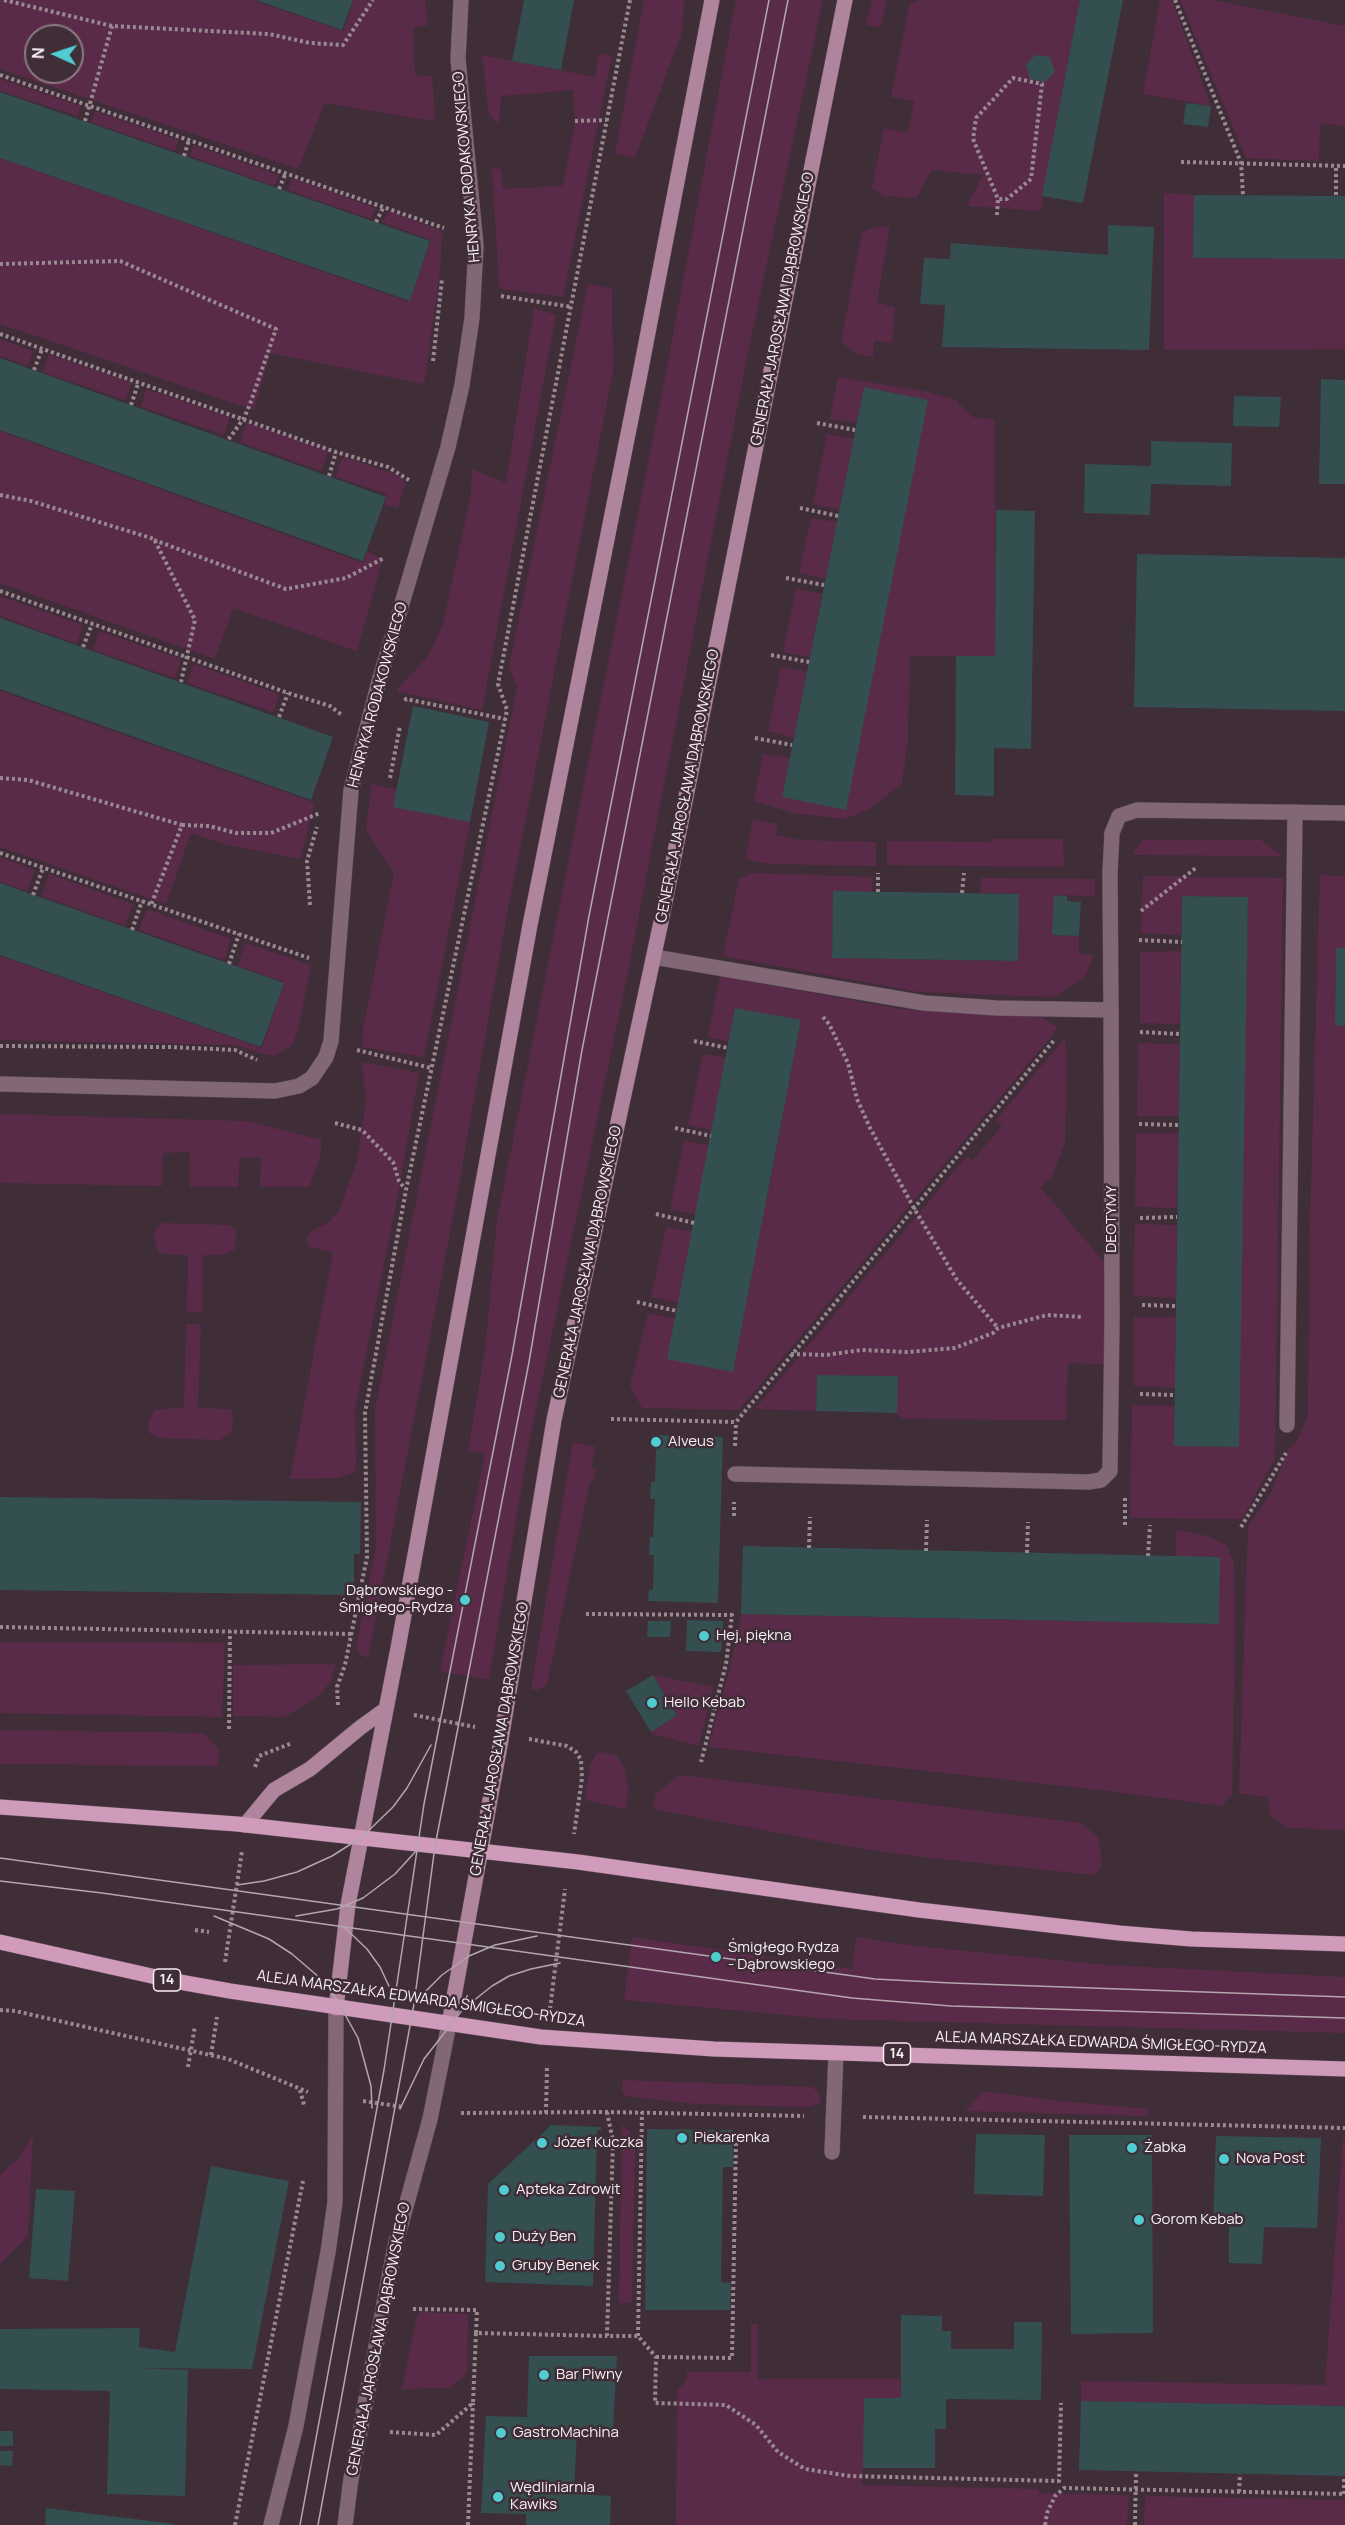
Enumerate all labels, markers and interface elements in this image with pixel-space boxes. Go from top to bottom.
north arrow [24,24,84,84]
text: N [27,47,49,59]
street label: HENRYKA RODAKOWSKIEGO [450,71,484,263]
street label: GENERAŁA JAROSŁAWA DĄBROWSKIEGO [748,171,818,447]
street label: HENRYKA RODAKOWSKIEGO [345,600,411,790]
street label: GENERAŁA JAROSŁAWA DĄBROWSKIEGO [653,648,723,924]
street label: GENERAŁA JAROSŁAWA DĄBROWSKIEGO [550,1124,626,1400]
street label: DEOTYMY [1103,1185,1121,1253]
place label: Alveus [668,1433,714,1451]
marker: Alveus [649,1435,663,1449]
place label: Dąbrowskiego - Śmigłego-Rydza [339,1582,453,1617]
marker: Dąbrowskiego - Śmigłego-Rydza [458,1593,472,1607]
street label: GENERAŁA JAROSŁAWA DĄBROWSKIEGO [467,1601,533,1877]
place label: Hej, piękna [716,1627,792,1645]
marker: Hej, piękna [697,1629,711,1643]
place label: Hello Kebab [664,1694,745,1712]
marker: Hello Kebab [645,1696,659,1710]
place label: Śmigłego Rydza - Dąbrowskiego [728,1939,839,1974]
marker: Śmigłego Rydza - Dąbrowskiego [709,1950,723,1964]
street label: ALEJA MARSZAŁKA EDWARDA ŚMIGŁEGO-RYDZA [255,1967,587,2031]
road number: 14 [154,1969,180,1991]
street label: ALEJA MARSZAŁKA EDWARDA ŚMIGŁEGO-RYDZA [935,2028,1267,2058]
road number: 14 [884,2043,910,2065]
place label: Piekarenka [694,2129,770,2147]
marker: Piekarenka [675,2131,689,2145]
place label: Józef Kuczka [554,2134,643,2152]
marker: Józef Kuczka [535,2136,549,2150]
place label: Żabka [1144,2139,1186,2157]
marker: Żabka [1125,2141,1139,2155]
place label: Nova Post [1236,2150,1305,2168]
marker: Nova Post [1217,2152,1231,2166]
place label: Apteka Zdrowit [516,2181,621,2199]
marker: Apteka Zdrowit [497,2183,511,2197]
street label: GENERAŁA JAROSŁAWA DĄBROWSKIEGO [344,2201,414,2477]
place label: Gorom Kebab [1151,2211,1243,2229]
marker: Gorom Kebab [1132,2213,1146,2227]
place label: Duży Ben [512,2228,576,2246]
marker: Duży Ben [493,2230,507,2244]
place label: Gruby Benek [512,2257,599,2275]
marker: Gruby Benek [493,2259,507,2273]
place label: Bar Piwny [556,2366,623,2384]
marker: Bar Piwny [537,2368,551,2382]
place label: GastroMachina [513,2424,619,2442]
marker: GastroMachina [494,2426,508,2440]
place label: Wędliniarnia Kawiks [510,2479,595,2514]
marker: Wędliniarnia Kawiks [491,2490,505,2504]

